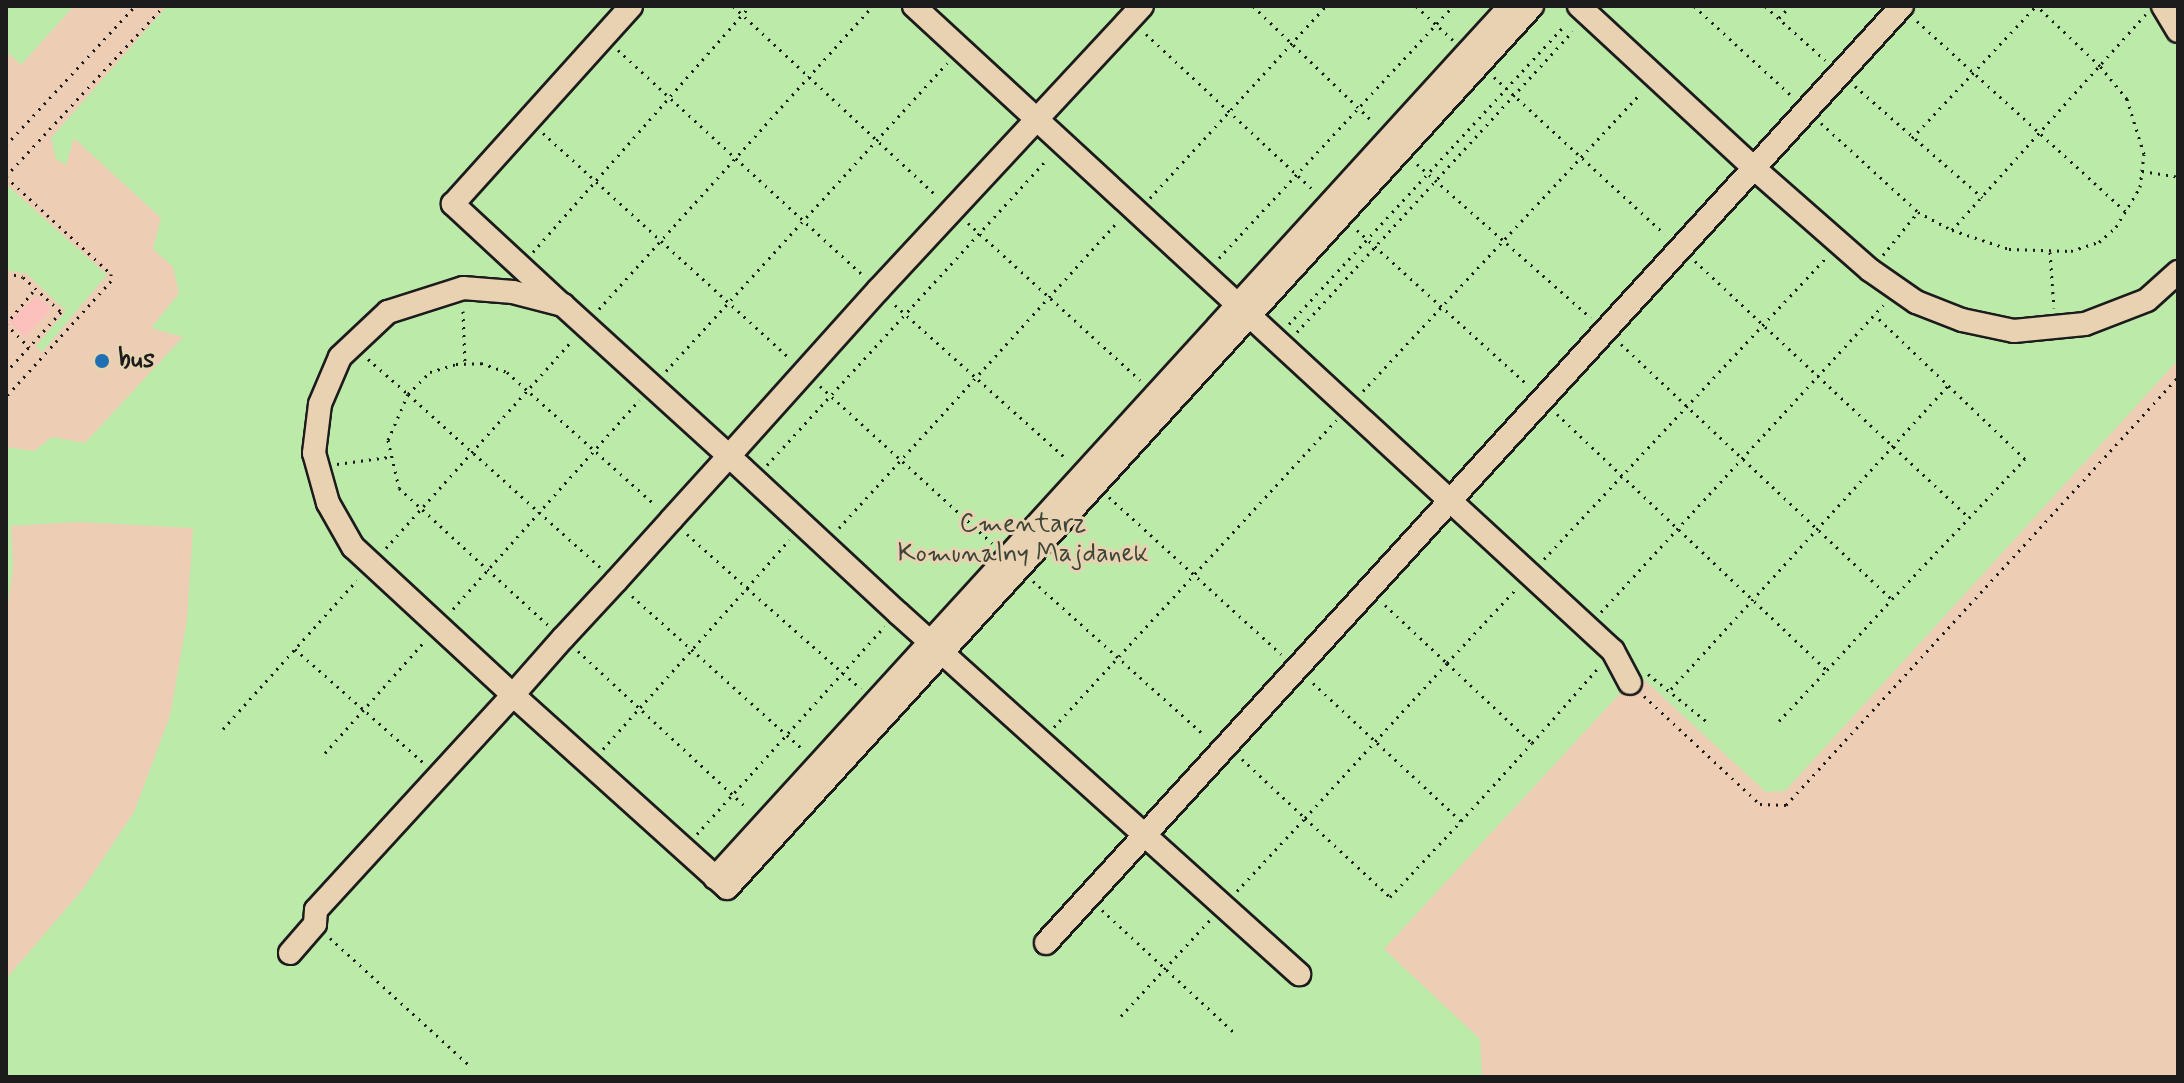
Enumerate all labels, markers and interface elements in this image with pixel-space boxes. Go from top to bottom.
place label: bus [118,345,155,377]
marker: bus [93,352,111,370]
park label: Cmentarz Komunalny Majdanek [897,509,1149,570]

